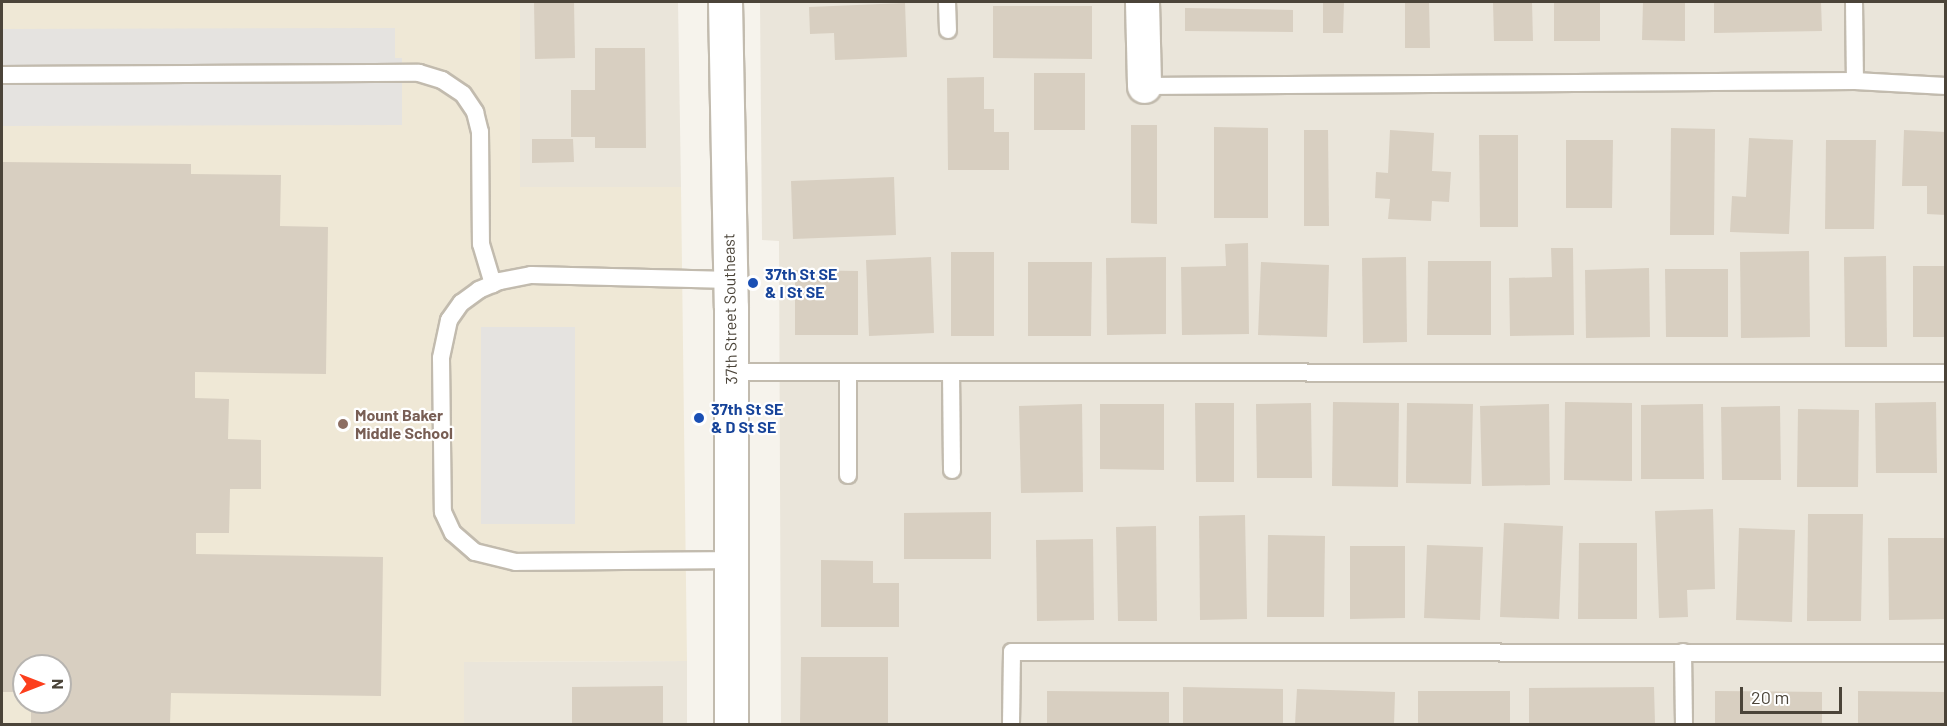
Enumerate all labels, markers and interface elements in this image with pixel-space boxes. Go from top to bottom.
street label: 37th Street Southeast [719,233,741,385]
place label: 37th St SE & I St SE [765,264,837,302]
marker: 37th St SE & I St SE [746,276,760,290]
place label: 37th St SE & D St SE [711,399,783,437]
place label: Mount Baker Middle School [355,405,453,443]
marker: 37th St SE & D St SE [692,411,706,425]
marker: Mount Baker Middle School [336,417,350,431]
north arrow [12,654,72,714]
scale bar [1743,675,1845,713]
text: N [49,679,68,689]
text: 20 m [1751,686,1789,708]

